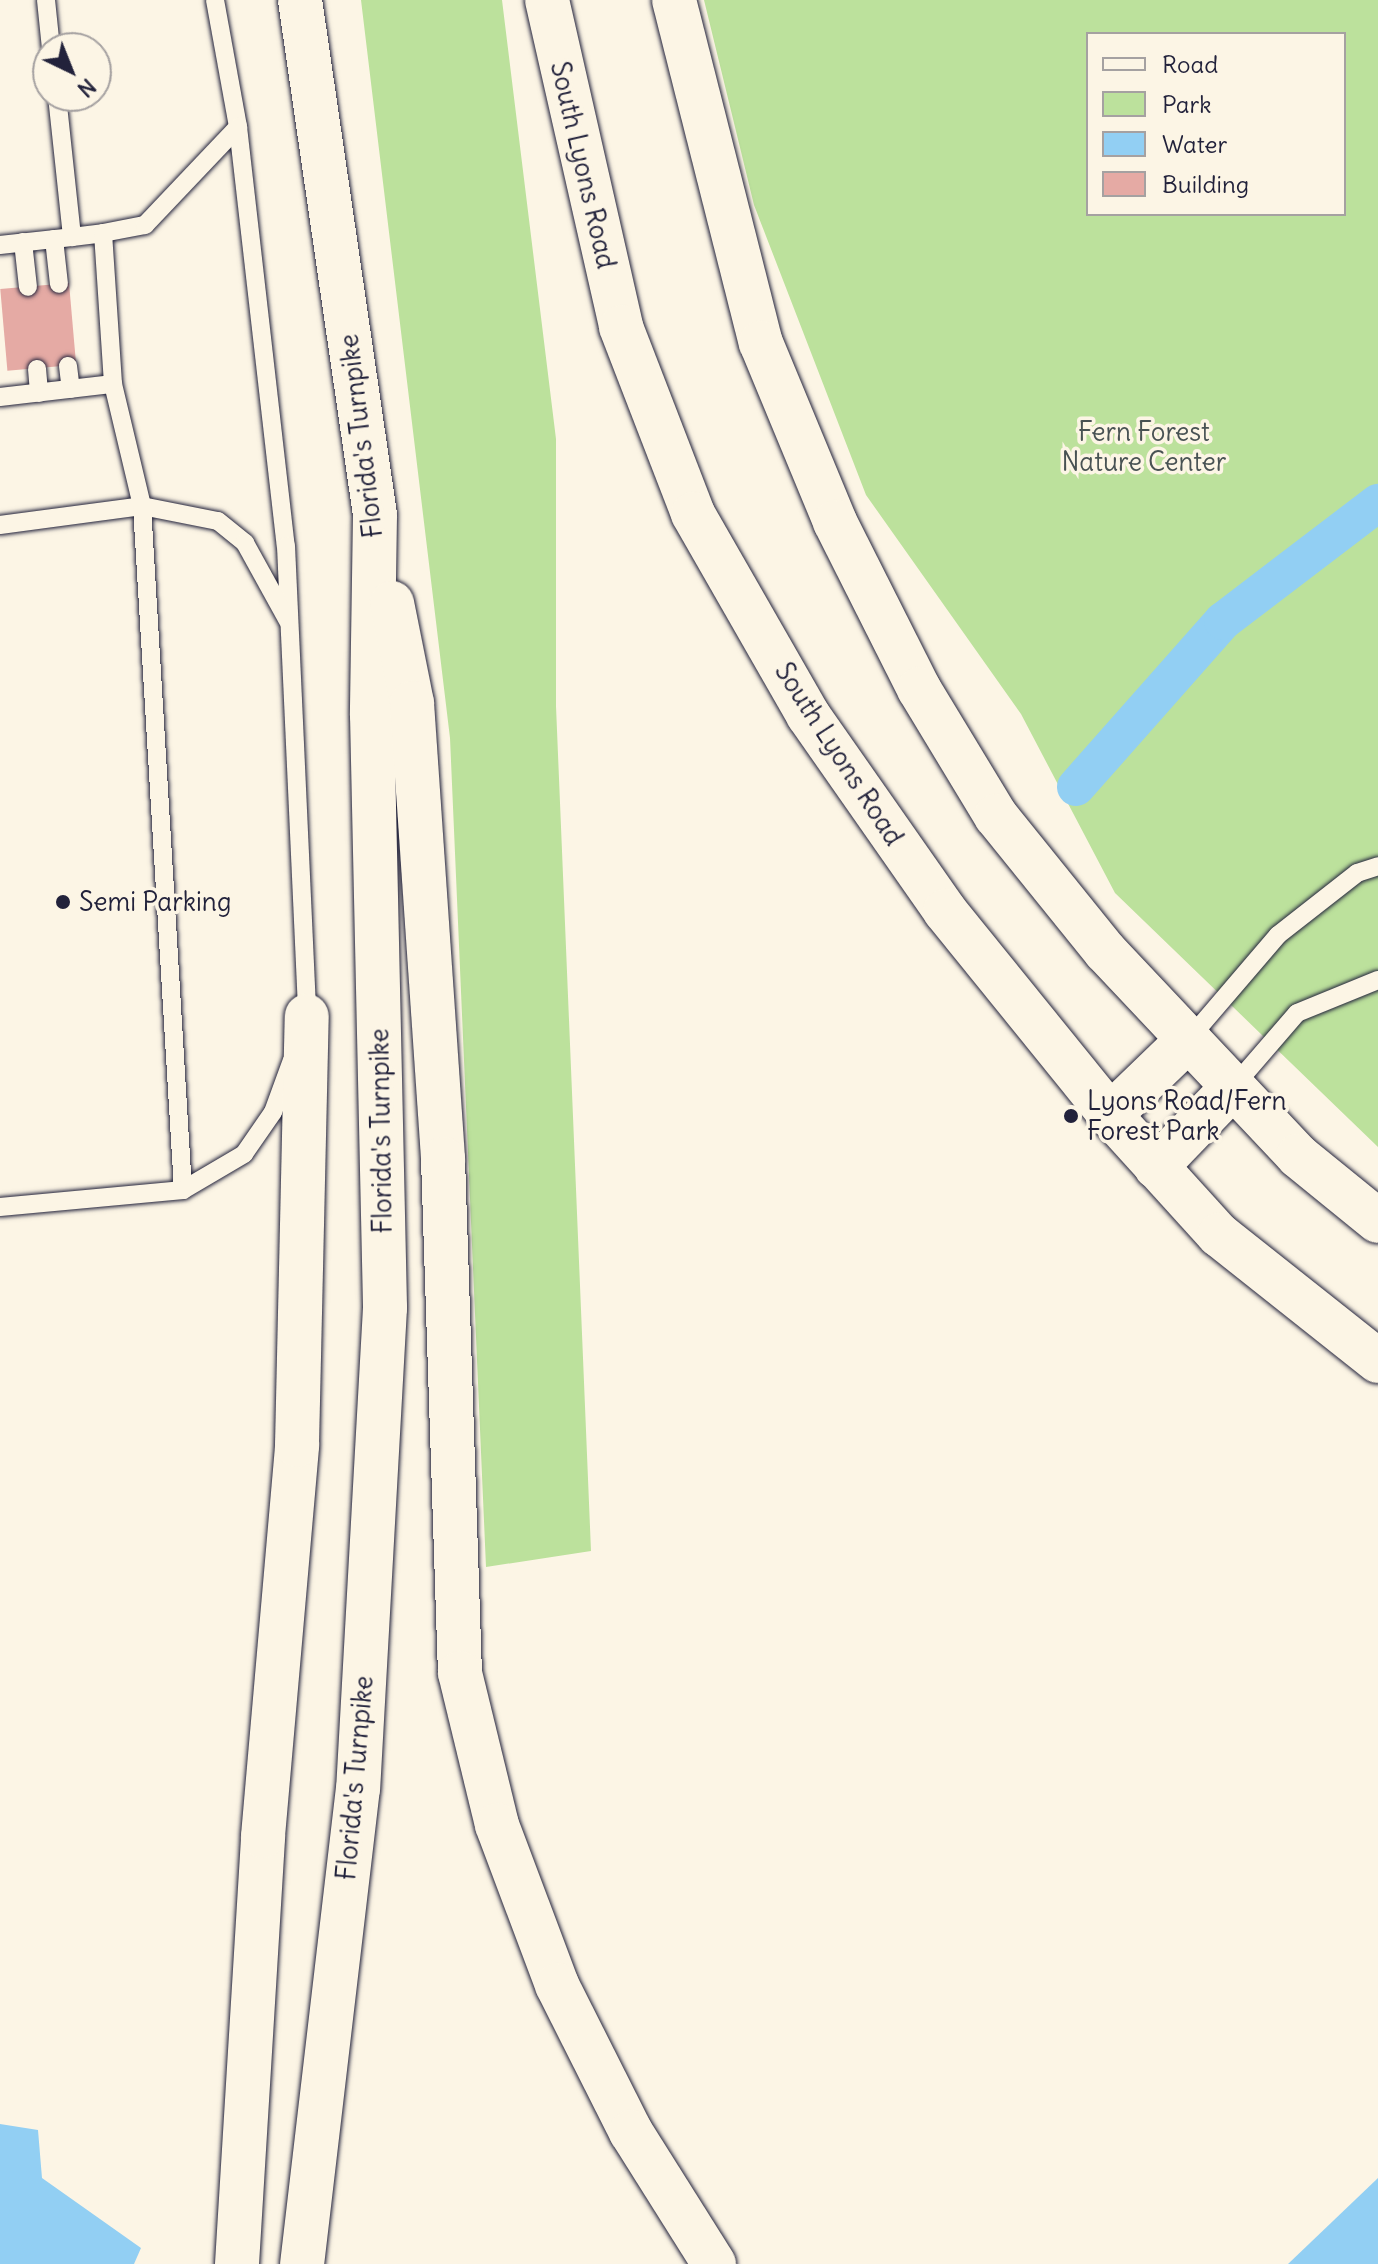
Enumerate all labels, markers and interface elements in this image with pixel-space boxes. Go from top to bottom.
north arrow [32,32,112,112]
legend [1086,32,1346,216]
text: Road [1162,49,1218,79]
street label: South Lyons Road [544,58,622,272]
text: N [72,73,102,104]
text: Park [1162,89,1212,119]
text: Water [1162,129,1227,159]
text: Building [1162,169,1249,199]
street label: Florida's Turnpike [333,332,389,540]
park label: Fern Forest Nature Center [1062,416,1226,478]
street label: South Lyons Road [768,657,910,851]
place label: Semi Parking [79,886,231,918]
marker: Semi Parking [54,893,72,911]
street label: Florida's Turnpike [364,1028,398,1234]
place label: Lyons Road/Fern Forest Park [1087,1085,1287,1146]
marker: Lyons Road/Fern Forest Park [1062,1107,1080,1125]
street label: Florida's Turnpike [331,1675,379,1881]

